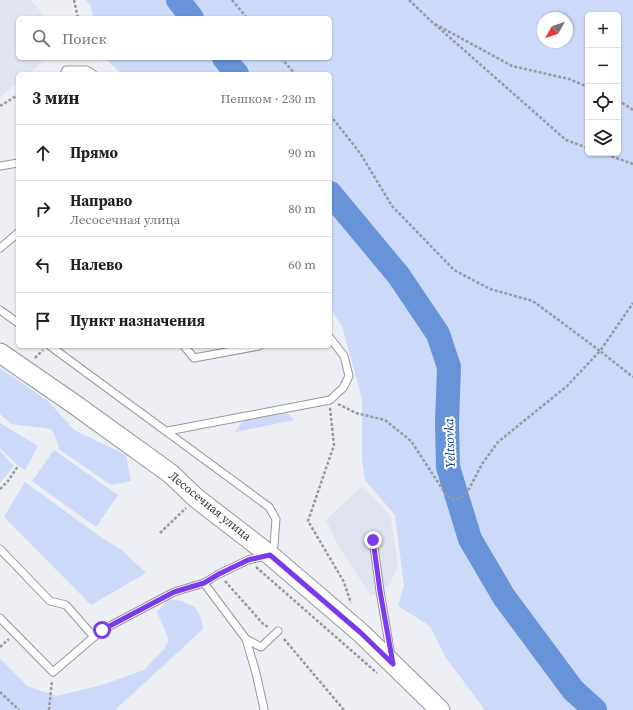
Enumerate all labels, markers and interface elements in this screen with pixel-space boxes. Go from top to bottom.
north arrow [537,12,573,48]
map controls [585,12,621,156]
button: + [585,12,621,48]
search box [16,16,332,60]
icon: search [30,27,52,49]
text: Поиск [62,28,107,49]
button: − [585,48,621,84]
button: locate [585,84,621,120]
text: 3 мин [32,86,80,110]
text: Пешком · 230 m [221,90,316,107]
button: layers [585,120,621,156]
icon: ahead [32,142,54,164]
text: Прямо [70,142,118,163]
text: 90 m [288,144,316,161]
text: Направо [70,190,132,211]
icon: right [32,198,54,220]
text: 80 m [288,200,316,217]
text: Лесосечная улица [70,211,180,228]
icon: left [32,254,54,276]
text: Налево [70,254,123,275]
text: 60 m [288,256,316,273]
icon: arrive [32,310,54,332]
text: Пункт назначения [70,310,205,331]
water label: Yeltsovka [440,418,459,468]
street label: Лесосечная улица [165,468,255,545]
route end [364,531,382,549]
route start [93,621,111,639]

